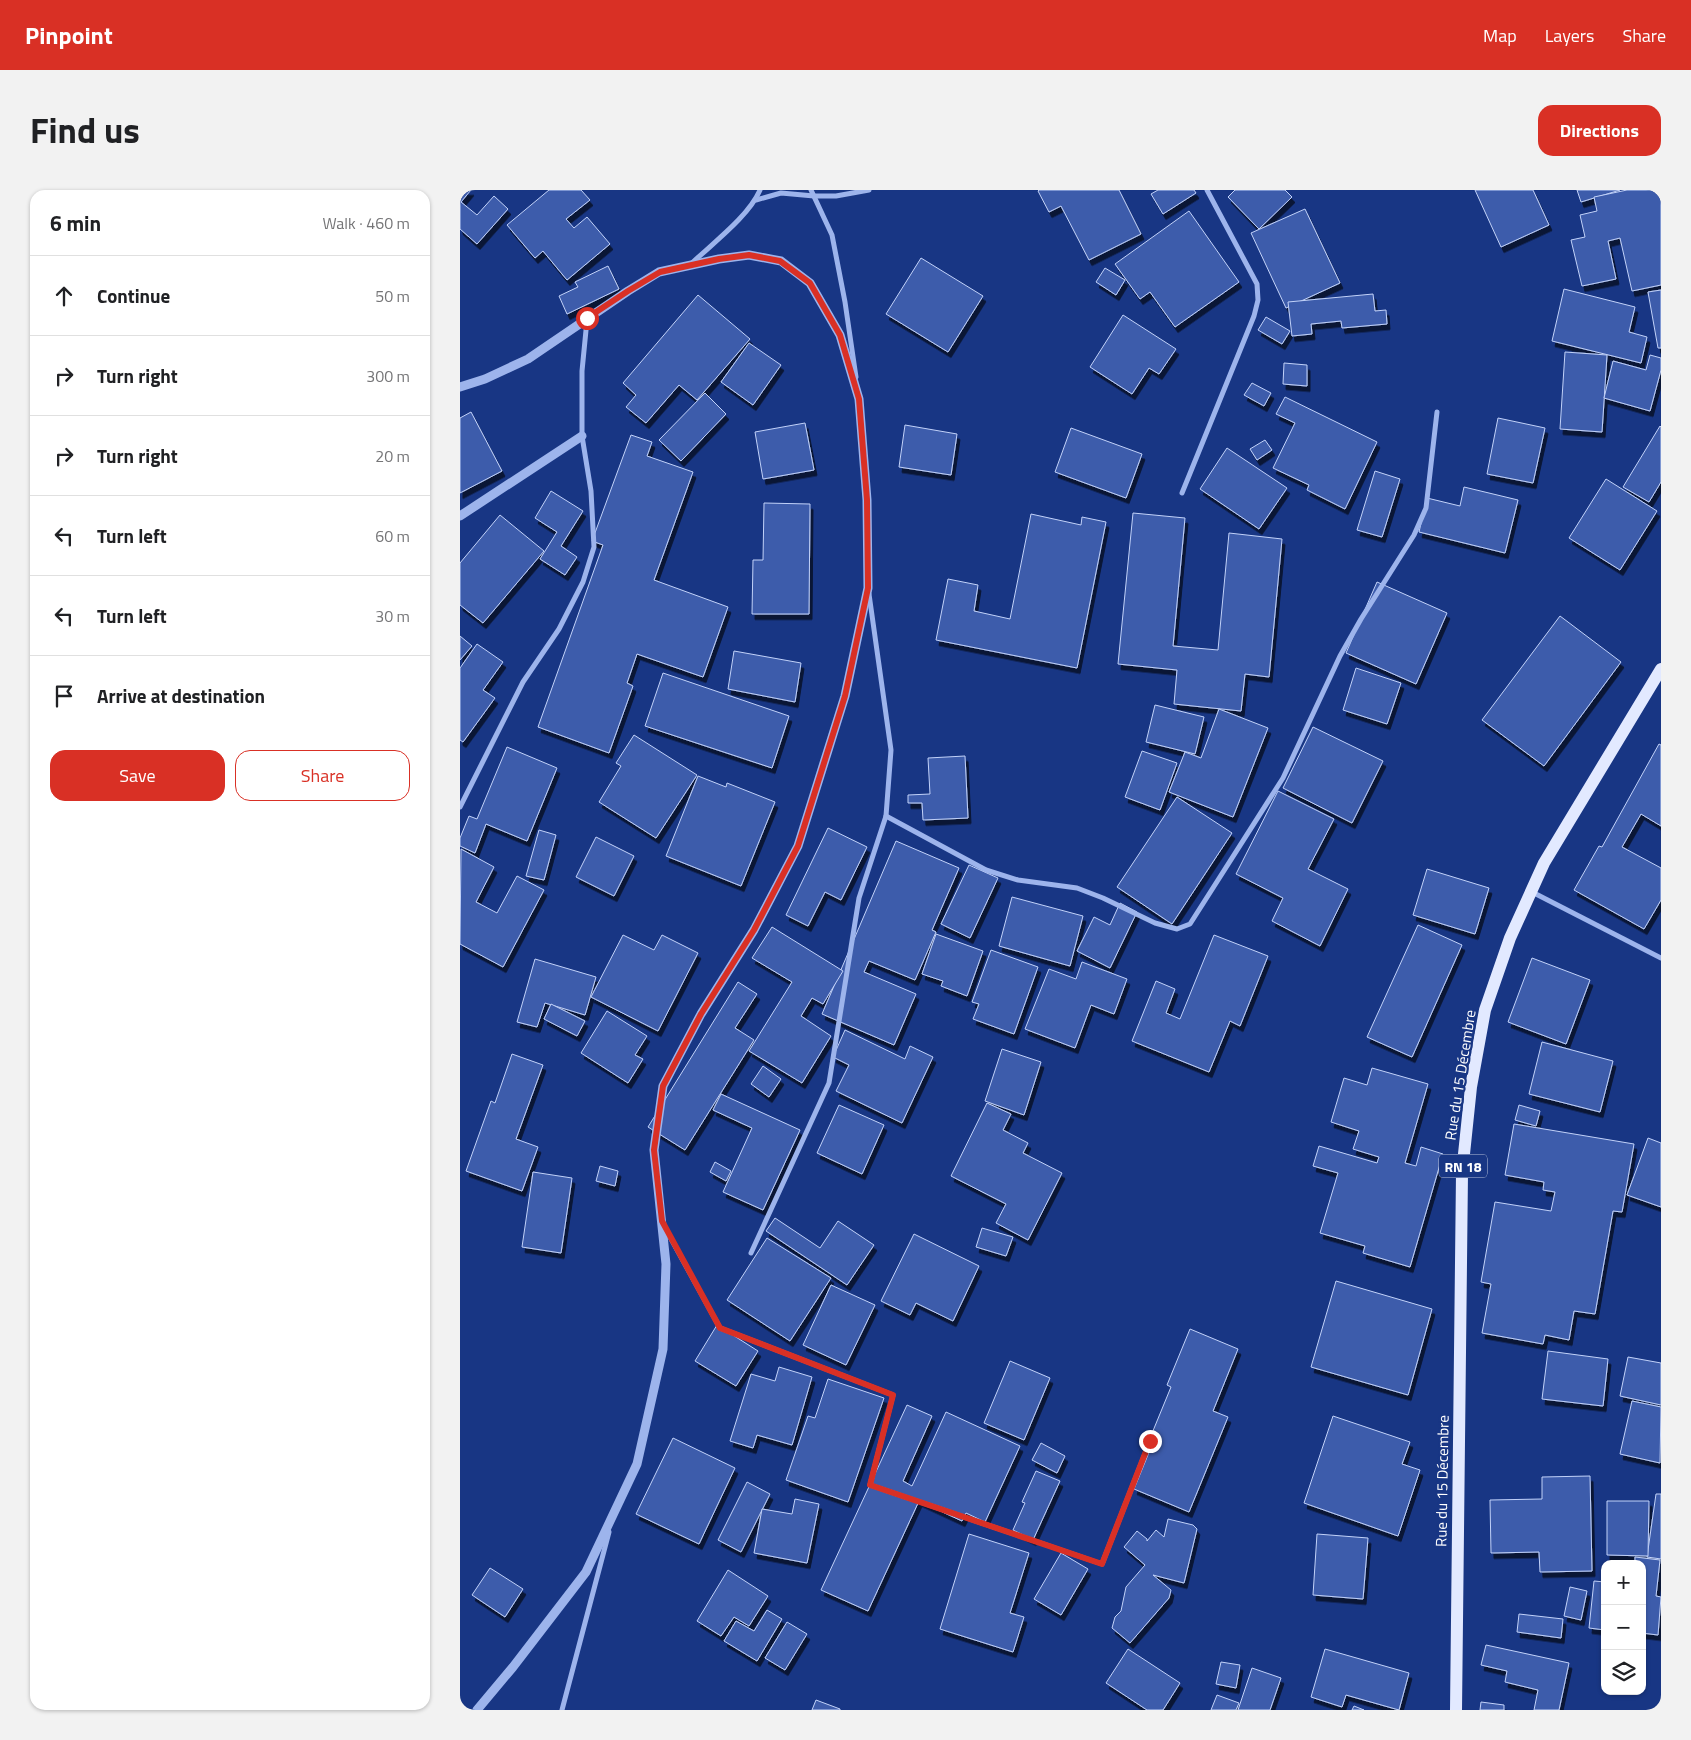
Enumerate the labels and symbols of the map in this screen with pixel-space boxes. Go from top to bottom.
route start [576,307,599,330]
street label: Rue du 15 Décembre [1438,1008,1482,1142]
road number: RN 18 [1439,1154,1487,1178]
street label: Rue du 15 Décembre [1429,1415,1455,1547]
route end [1139,1430,1162,1453]

